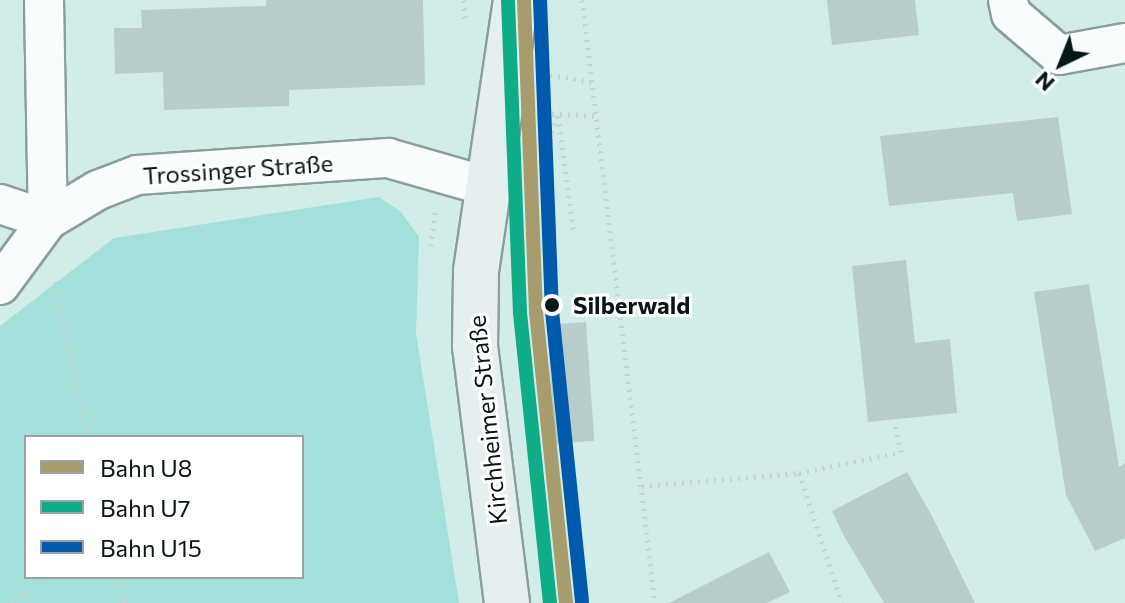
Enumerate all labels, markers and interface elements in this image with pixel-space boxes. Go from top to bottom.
north arrow [1021,24,1101,104]
text: N [1029,66,1060,97]
street label: Trossinger Straße [142,148,334,190]
marker: Silberwald [538,291,566,319]
place label: Silberwald [573,291,690,319]
street label: Kirchheimer Straße [462,314,512,526]
legend [24,435,304,579]
text: Bahn U8 [100,453,192,482]
text: Bahn U7 [100,493,190,522]
text: Bahn U15 [100,533,202,562]

